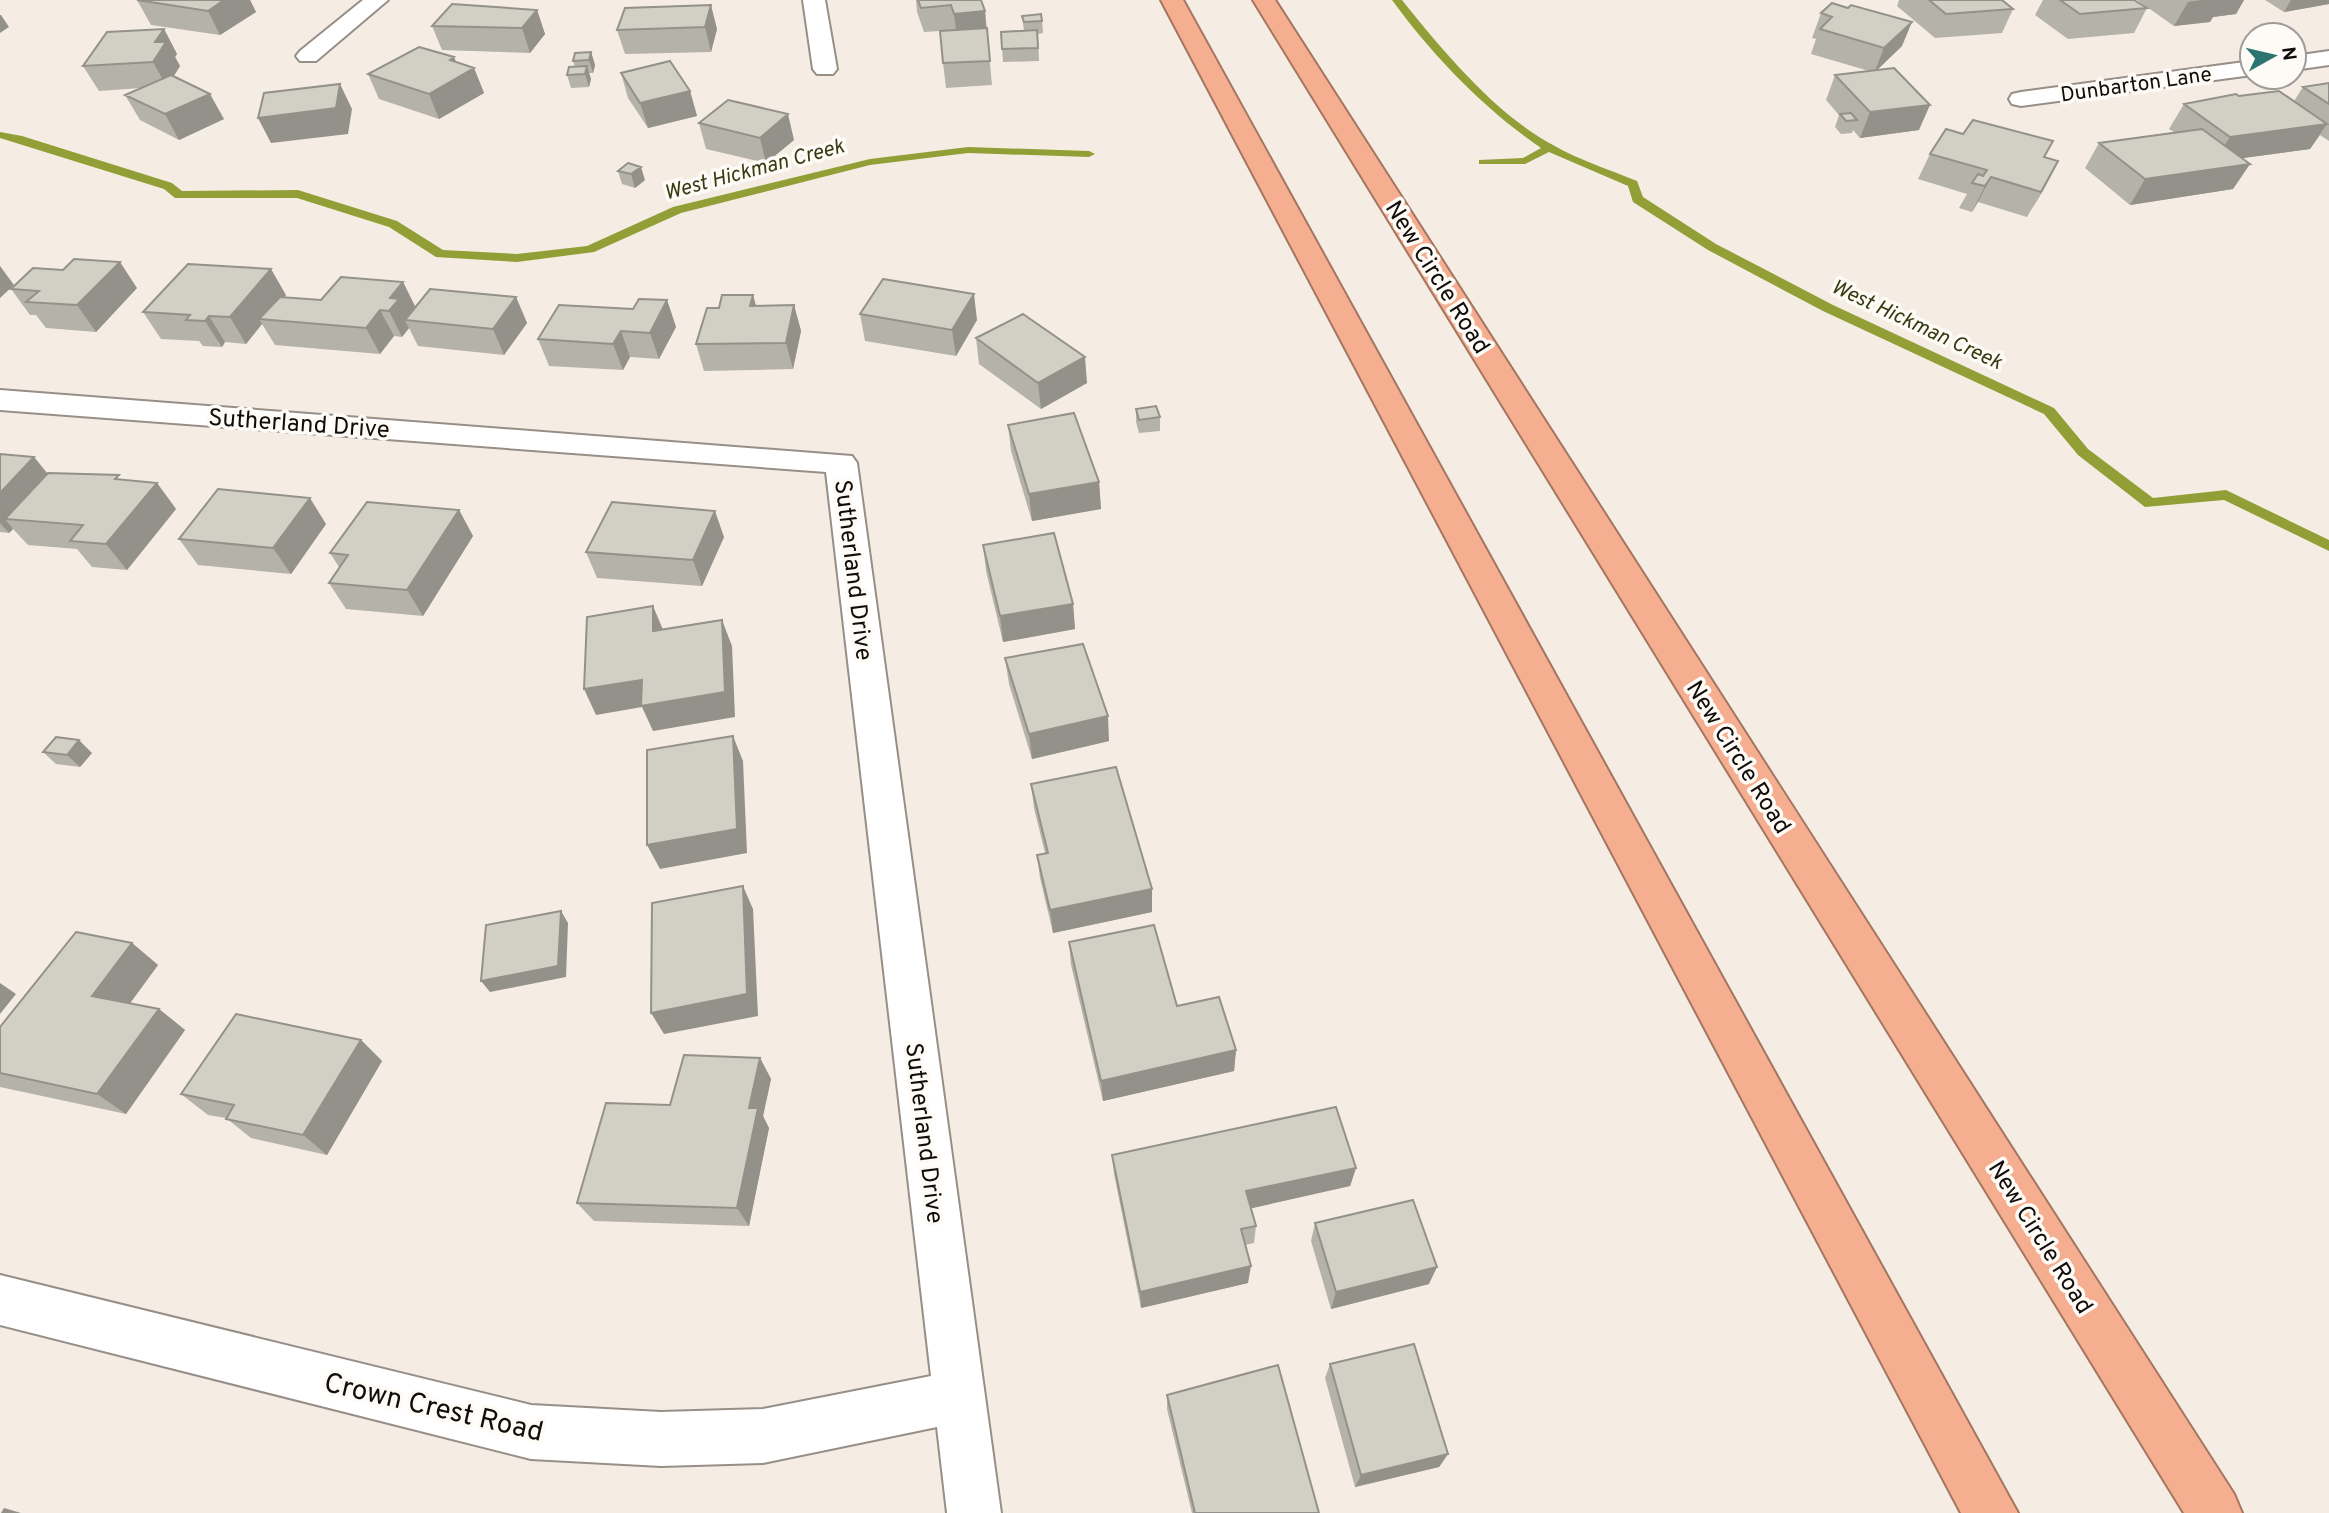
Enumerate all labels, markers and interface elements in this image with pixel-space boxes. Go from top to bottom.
north arrow [2238,21,2308,91]
text: N [2275,45,2301,62]
street label: Dunbarton Lane [2059,61,2214,109]
water label: West Hickman Creek [661,133,848,207]
street label: New Circle Road [1377,196,1495,360]
water label: West Hickman Creek [1827,274,2006,377]
street label: Sutherland Drive [207,404,391,446]
street label: Sutherland Drive [826,478,878,662]
street label: New Circle Road [1678,676,1796,840]
street label: Sutherland Drive [897,1041,949,1225]
street label: New Circle Road [1980,1156,2098,1320]
street label: Crown Crest Road [320,1366,546,1452]

